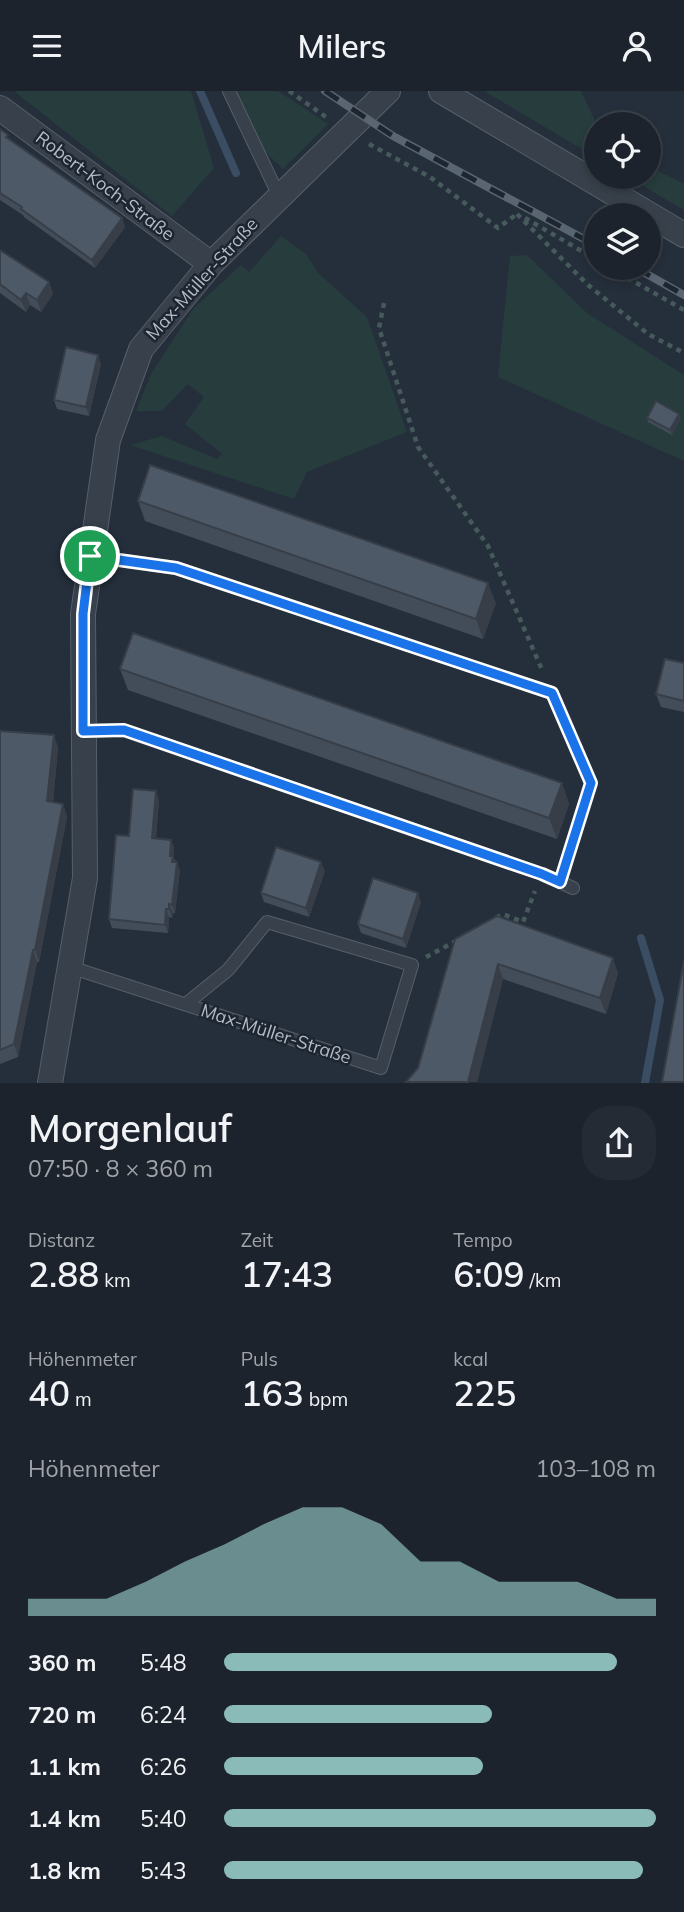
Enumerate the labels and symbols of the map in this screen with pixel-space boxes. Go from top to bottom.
street label: Robert-Koch-Straße [31,126,179,245]
street label: Max-Müller-Straße [141,213,263,345]
pin [60,526,120,586]
street label: Max-Müller-Straße [198,998,354,1069]

